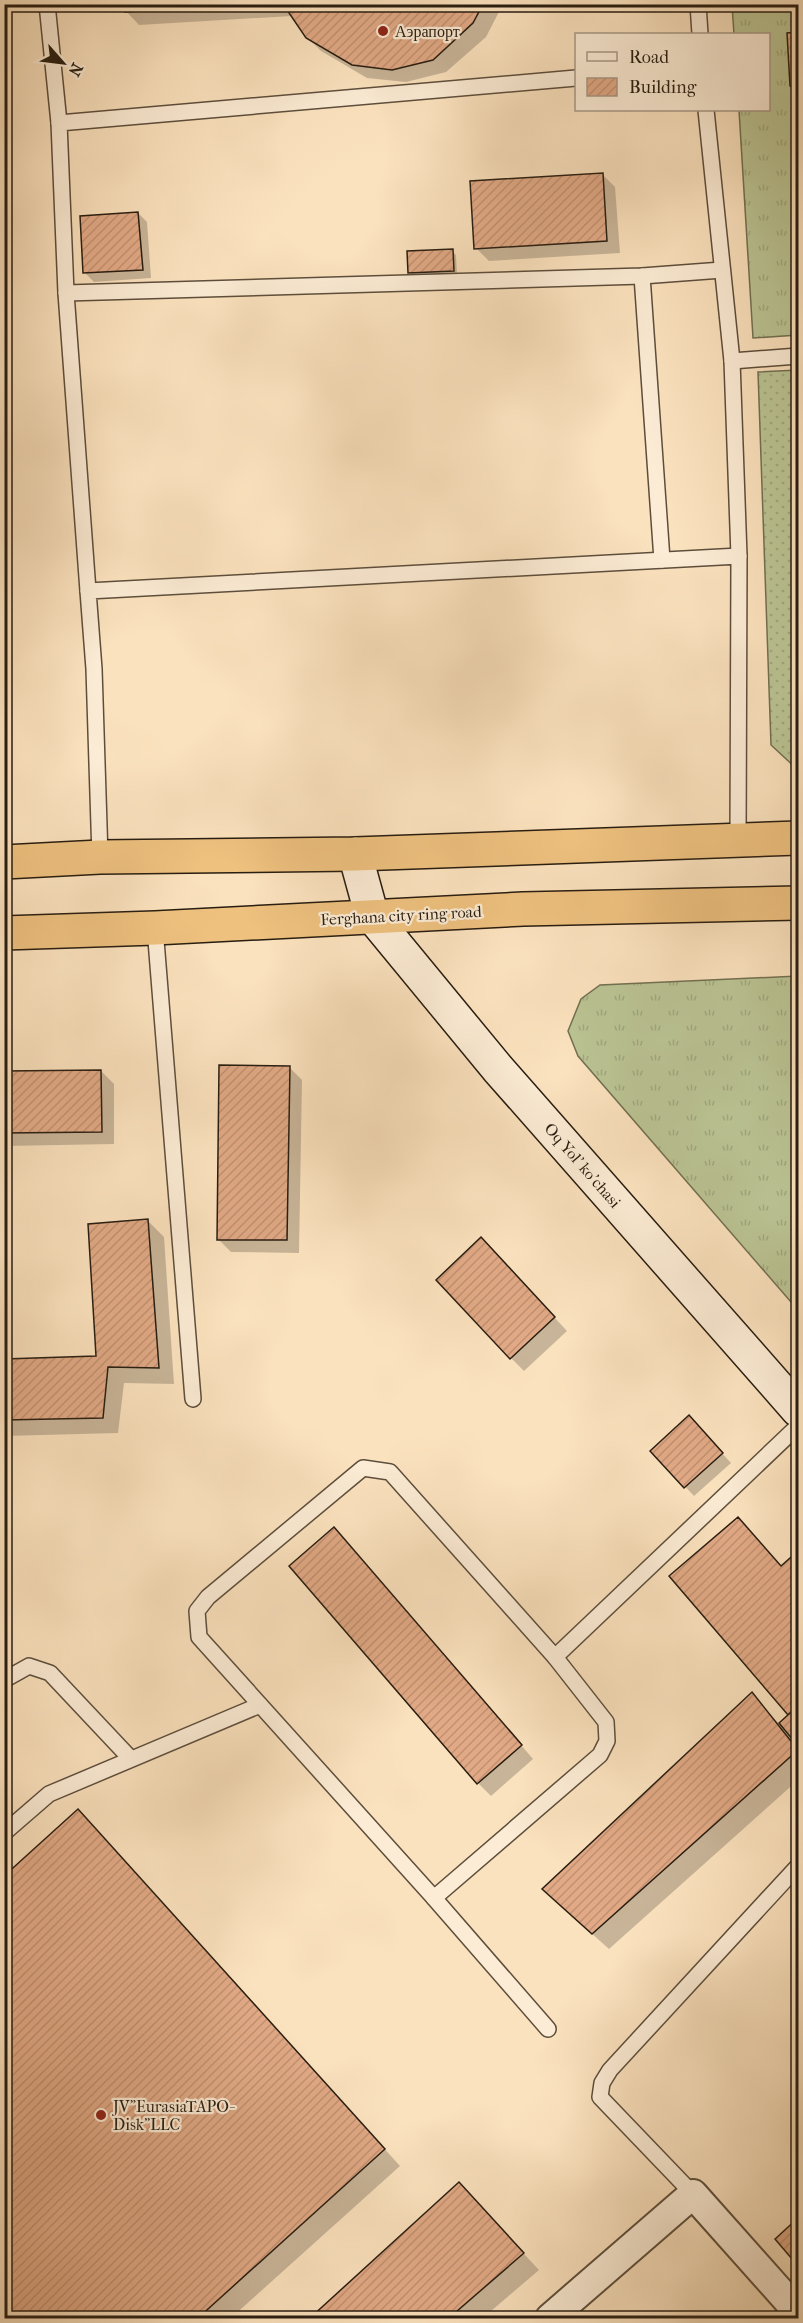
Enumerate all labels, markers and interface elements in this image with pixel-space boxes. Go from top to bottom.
place label: Аэрапорт [395,22,460,41]
marker: Аэрапорт [376,24,390,38]
north arrow [33,33,93,93]
legend [575,33,770,111]
text: Road [629,47,669,68]
text: N [64,60,87,80]
text: Building [629,77,697,98]
street label: Ferghana city ring road [320,902,482,929]
street label: Oq Yol' ko'chasi [541,1119,625,1212]
place label: JV”EurasiaTAPO- Disk”LLC [111,2097,235,2134]
marker: JV”EurasiaTAPO- Disk”LLC [94,2108,108,2122]

